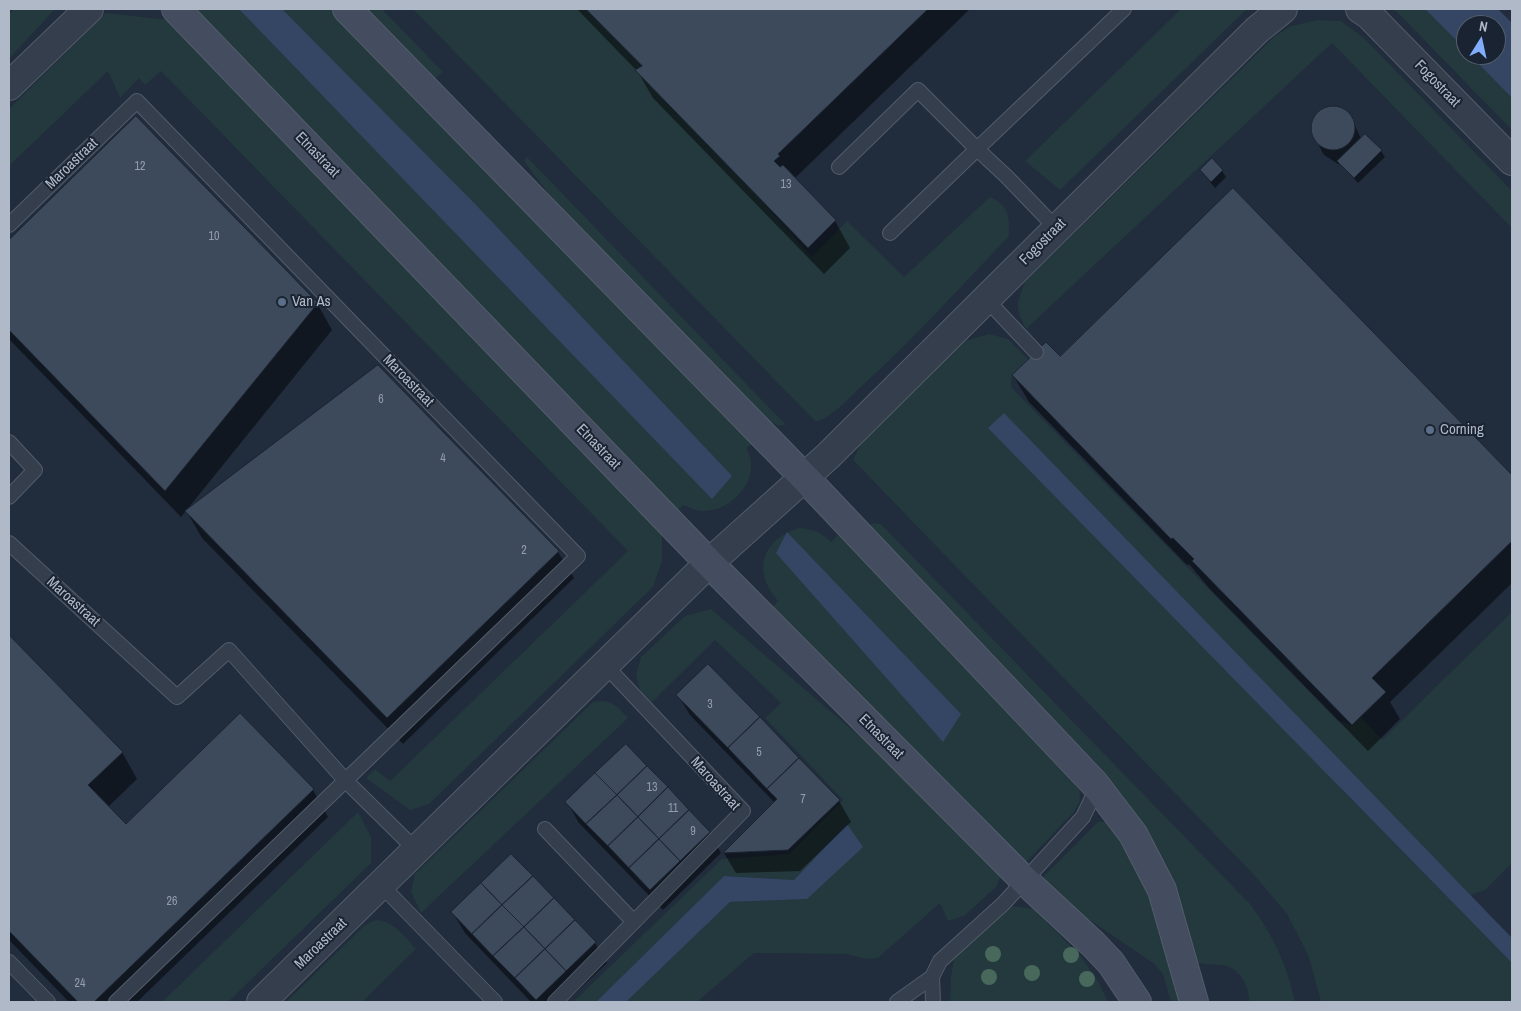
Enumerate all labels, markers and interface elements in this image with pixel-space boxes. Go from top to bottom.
north arrow [1456,15,1506,65]
text: N [1478,17,1489,36]
street label: Fogostraat [1410,57,1464,111]
street label: Etnastraat [291,129,343,181]
street label: Maroastraat [42,135,102,193]
house number: 12 [135,160,145,174]
house number: 13 [781,178,791,192]
street label: Fogostraat [1016,215,1070,269]
house number: 10 [209,230,219,244]
place label: Van As [292,293,331,311]
marker: Van As [276,296,288,308]
street label: Maroastraat [379,351,437,411]
house number: 6 [378,393,384,407]
street label: Etnastraat [572,421,624,473]
place label: Corning [1440,421,1484,439]
marker: Corning [1424,424,1436,436]
house number: 4 [440,452,446,466]
house number: 2 [521,544,527,558]
street label: Maroastraat [43,573,103,631]
house number: 3 [707,698,713,712]
street label: Etnastraat [855,711,907,763]
house number: 5 [756,746,762,760]
street label: Maroastraat [686,754,744,814]
house number: 13 [647,781,657,795]
house number: 7 [800,793,806,807]
house number: 11 [668,802,678,816]
house number: 9 [690,825,696,839]
house number: 26 [167,895,177,909]
street label: Maroastraat [291,915,351,973]
house number: 24 [75,977,85,991]

